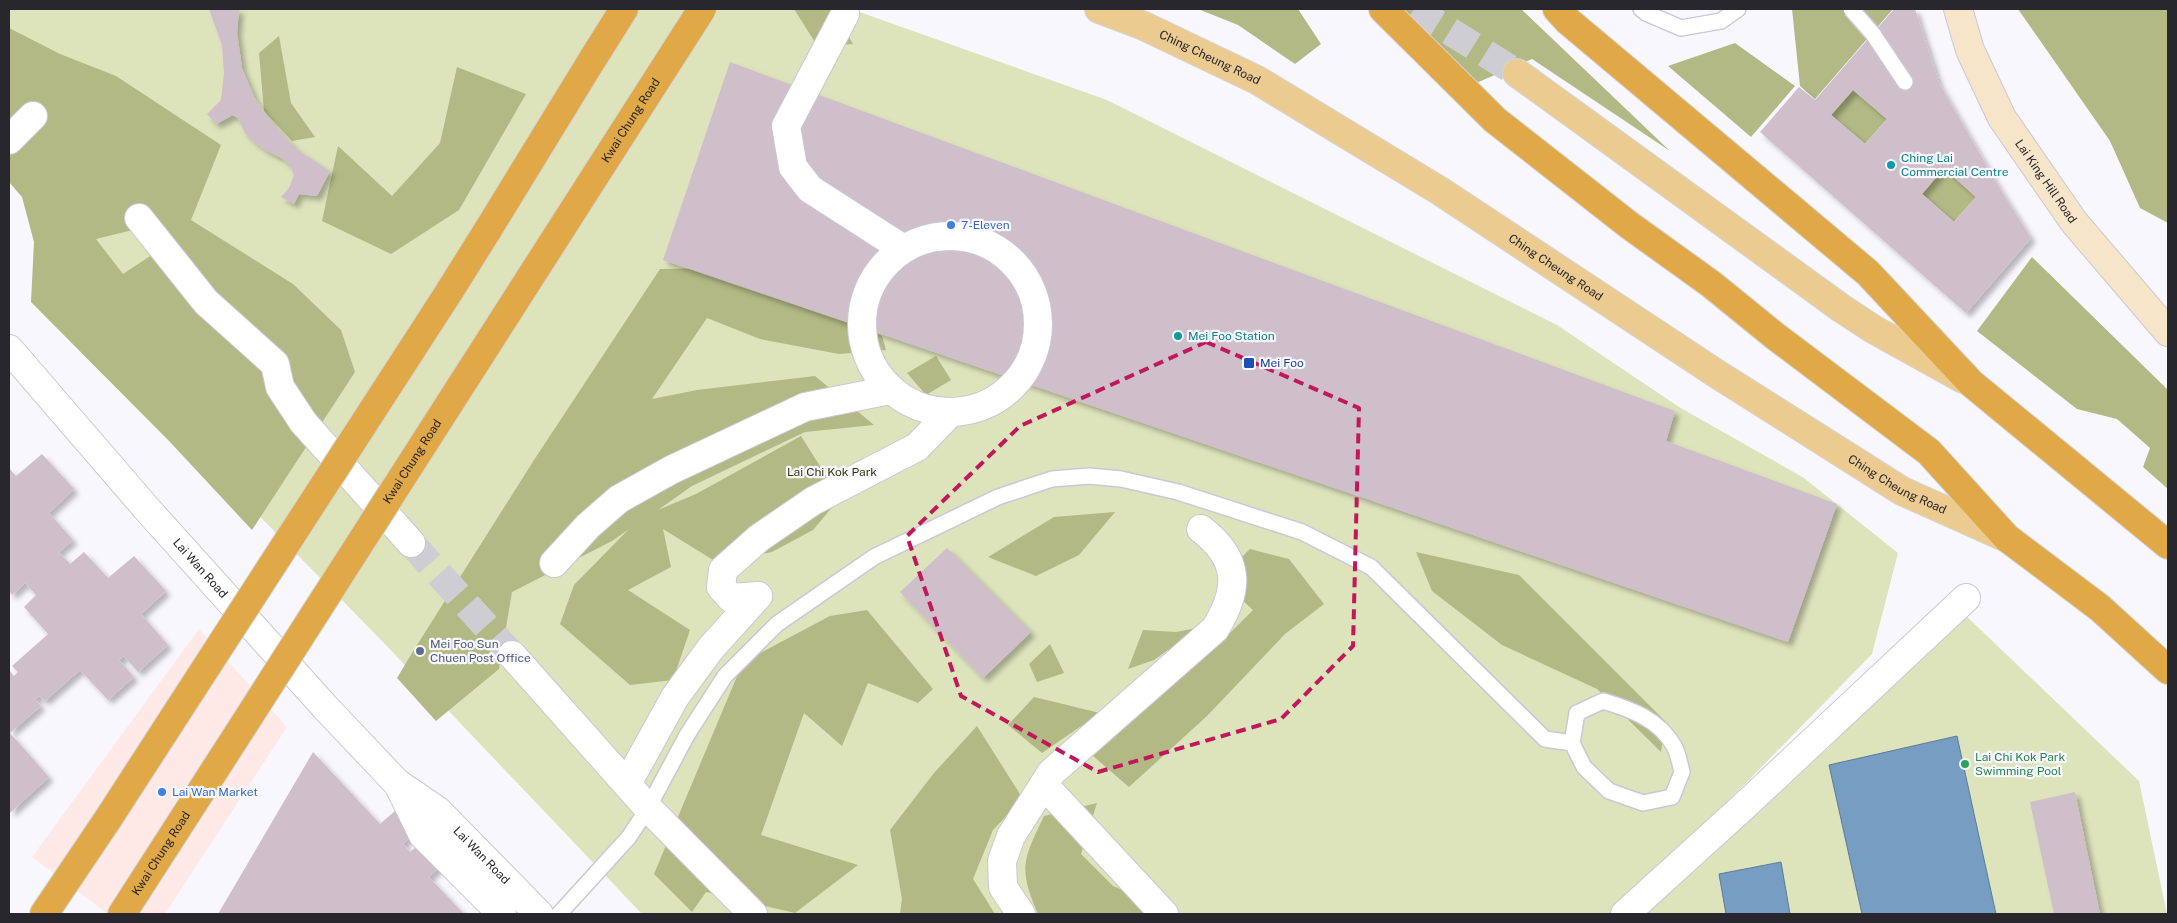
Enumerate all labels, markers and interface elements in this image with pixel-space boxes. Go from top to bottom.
street label: Ching Cheung Road [1157,27,1263,88]
street label: Kwai Chung Road [598,76,663,165]
street label: Lai King Hill Road [2012,137,2080,226]
place label: Ching Lai Commercial Centre [1901,151,2009,179]
marker: Ching Lai Commercial Centre [1885,159,1897,171]
place label: 7-Eleven [961,218,1010,232]
marker: 7-Eleven [945,219,957,231]
street label: Ching Cheung Road [1506,231,1606,304]
place label: Mei Foo Station [1188,329,1275,343]
marker: Mei Foo Station [1172,330,1184,342]
marker: Mei Foo [1242,356,1256,370]
place label: Mei Foo [1260,356,1304,370]
street label: Kwai Chung Road [380,417,444,506]
street label: Ching Cheung Road [1845,452,1949,517]
park label: Lai Chi Kok Park [787,465,877,479]
street label: Lai Wan Road [170,536,231,601]
place label: Mei Foo Sun Chuen Post Office [430,637,531,665]
marker: Mei Foo Sun Chuen Post Office [414,645,426,657]
place label: Lai Chi Kok Park Swimming Pool [1975,750,2065,778]
marker: Lai Chi Kok Park Swimming Pool [1959,758,1971,770]
place label: Lai Wan Market [172,785,258,799]
marker: Lai Wan Market [156,786,168,798]
street label: Kwai Chung Road [129,809,193,898]
street label: Lai Wan Road [450,824,513,887]

